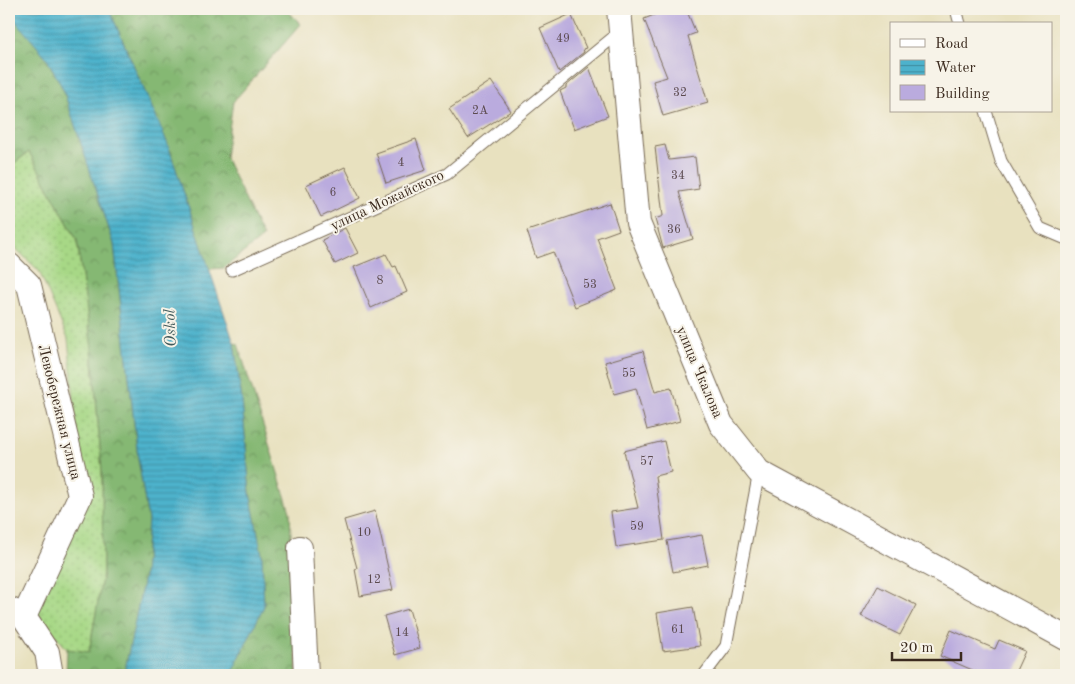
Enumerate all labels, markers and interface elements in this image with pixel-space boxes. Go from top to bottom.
legend [890,22,1052,112]
house number: 49 [556,33,570,45]
text: Road [935,37,969,52]
text: Water [935,61,976,76]
house number: 32 [673,87,687,99]
text: Building [935,87,990,102]
house number: 2А [472,105,488,117]
house number: 4 [398,157,405,169]
street label: улица Можайского [328,168,447,234]
house number: 34 [671,170,685,182]
house number: 6 [330,187,337,199]
house number: 36 [667,224,681,236]
house number: 8 [377,275,384,287]
house number: 53 [583,278,597,291]
water label: Oskol [162,308,180,347]
street label: улица Чкалова [673,325,725,421]
street label: Левобережная улица [34,343,83,482]
house number: 55 [622,367,636,380]
house number: 57 [640,455,654,468]
house number: 59 [630,520,644,533]
house number: 10 [357,527,371,539]
house number: 12 [367,574,381,586]
house number: 61 [671,624,685,636]
house number: 14 [395,627,409,639]
scale bar [892,629,961,661]
text: 20 m [900,641,934,656]

